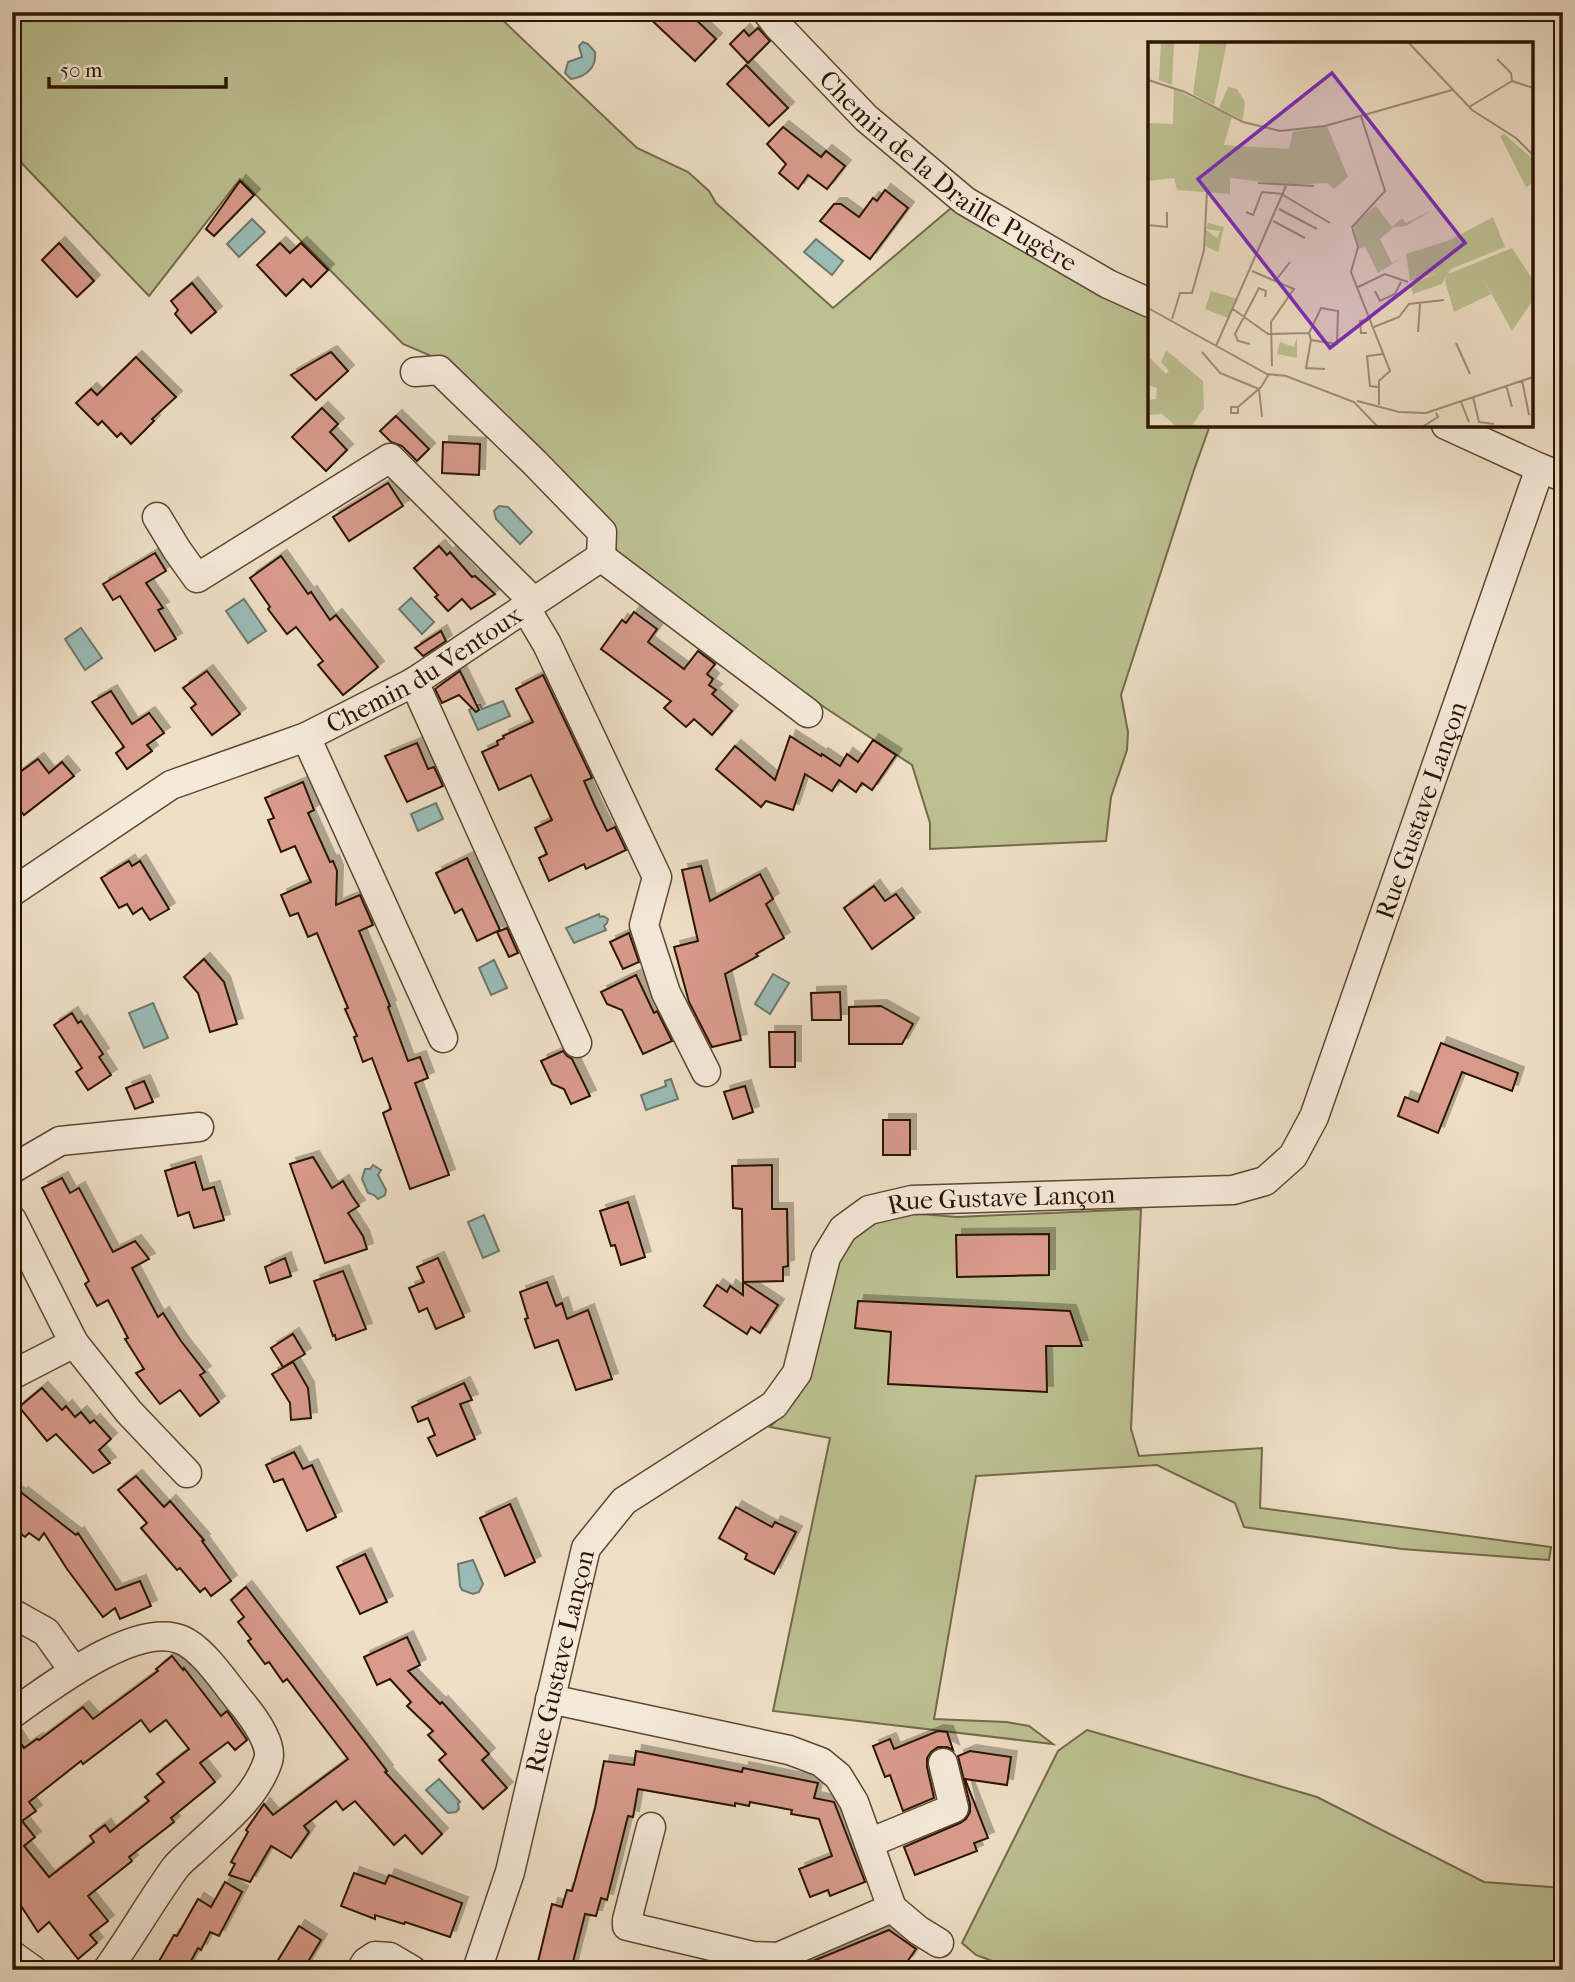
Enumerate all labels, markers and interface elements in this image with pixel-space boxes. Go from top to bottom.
inset map [1148,42,1533,427]
scale bar [49,46,226,90]
text: 50 m [60,58,103,82]
street label: Chemin de la Draille Pugère [813,64,1083,278]
street label: Chemin du Ventoux [321,599,528,740]
street label: Rue Gustave Lançon [1369,697,1473,923]
street label: Rue Gustave Lançon [884,1178,1116,1221]
street label: Rue Gustave Lançon [518,1546,601,1776]

